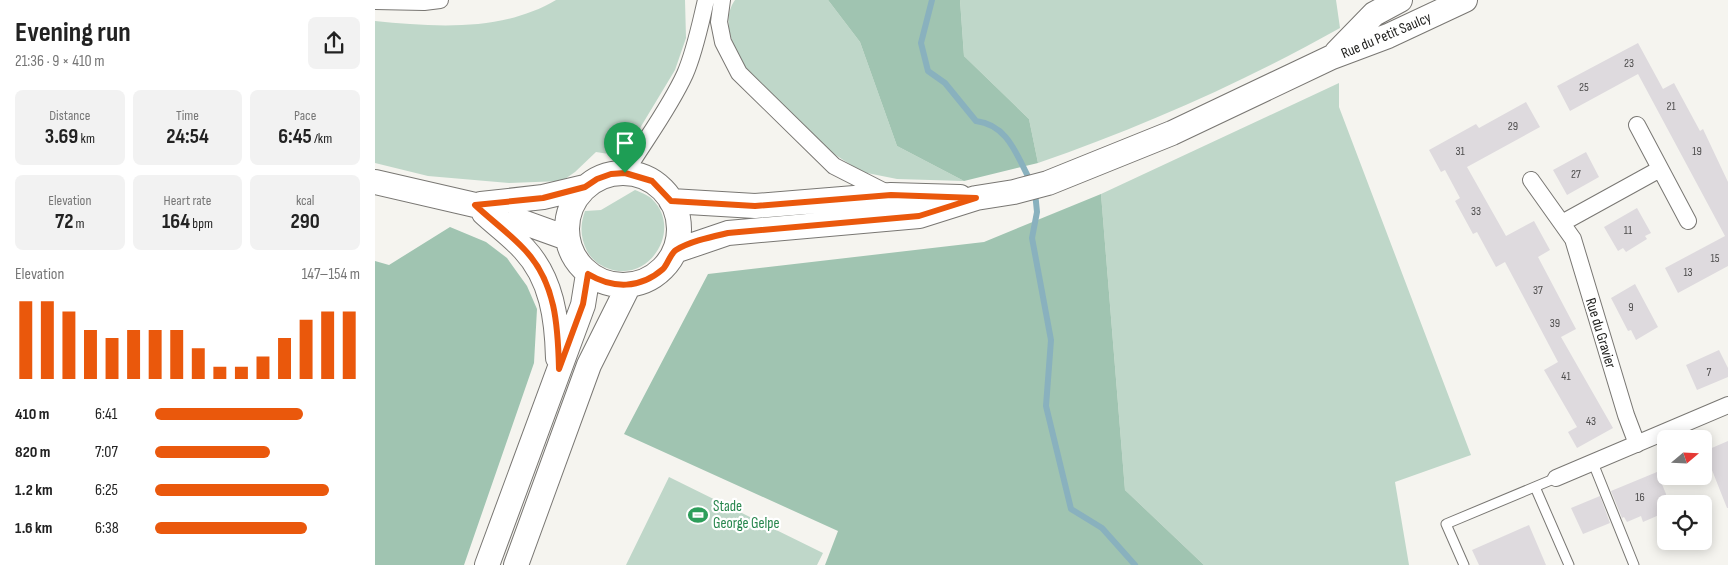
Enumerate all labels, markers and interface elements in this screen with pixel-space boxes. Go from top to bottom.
street label: Rue du Petit Saulcy [1338,8,1434,63]
text: Evening run [15,16,131,49]
button: share [308,17,360,69]
text: 21:36 · 9 × 410 m [15,52,105,71]
house number: 23 [1624,56,1634,71]
house number: 25 [1579,80,1589,95]
house number: 21 [1666,99,1676,114]
text: Distance [49,107,90,124]
text: Time [176,107,199,124]
text: Pace [294,107,316,124]
house number: 29 [1508,119,1518,134]
pin [604,122,646,173]
text: 3.69 [45,124,78,149]
text: 24:54 [166,124,209,149]
text: 6:45 [278,124,312,149]
icon: arrive [611,129,639,157]
text: km [78,130,95,147]
text: /km [312,130,332,147]
house number: 31 [1455,144,1465,159]
house number: 19 [1692,144,1702,159]
house number: 27 [1571,167,1581,182]
text: Elevation [48,192,91,209]
text: Heart rate [164,192,211,209]
text: kcal [296,192,314,209]
house number: 33 [1471,204,1481,219]
text: 72 [55,209,73,234]
text: 164 [162,209,190,234]
text: 290 [291,209,320,234]
text: m [73,215,85,232]
text: bpm [190,215,213,232]
house number: 11 [1624,223,1633,238]
house number: 15 [1710,251,1720,266]
text: Elevation [15,265,64,284]
text: 147–154 m [302,265,360,284]
house number: 13 [1683,265,1693,280]
house number: 37 [1533,283,1543,298]
street label: Rue du Gravier [1581,296,1620,371]
house number: 9 [1628,300,1634,315]
house number: 39 [1550,316,1560,331]
house number: 7 [1707,365,1712,380]
house number: 41 [1561,369,1571,384]
text: 410 m [15,405,49,424]
text: 6:41 [95,405,117,424]
house number: 43 [1586,414,1596,429]
north arrow [1657,430,1713,485]
map controls [1657,430,1712,550]
text: 820 m [15,443,50,462]
text: 7:07 [95,443,118,462]
text: 1.2 km [15,481,53,500]
text: 6:25 [95,481,118,500]
house number: 16 [1635,490,1645,505]
button: locate [1657,495,1712,550]
place label: Stade George Gelpe [713,497,780,533]
sports icon: Stade George Gelpe [687,504,709,526]
text: 1.6 km [15,519,52,538]
text: 6:38 [95,519,119,538]

